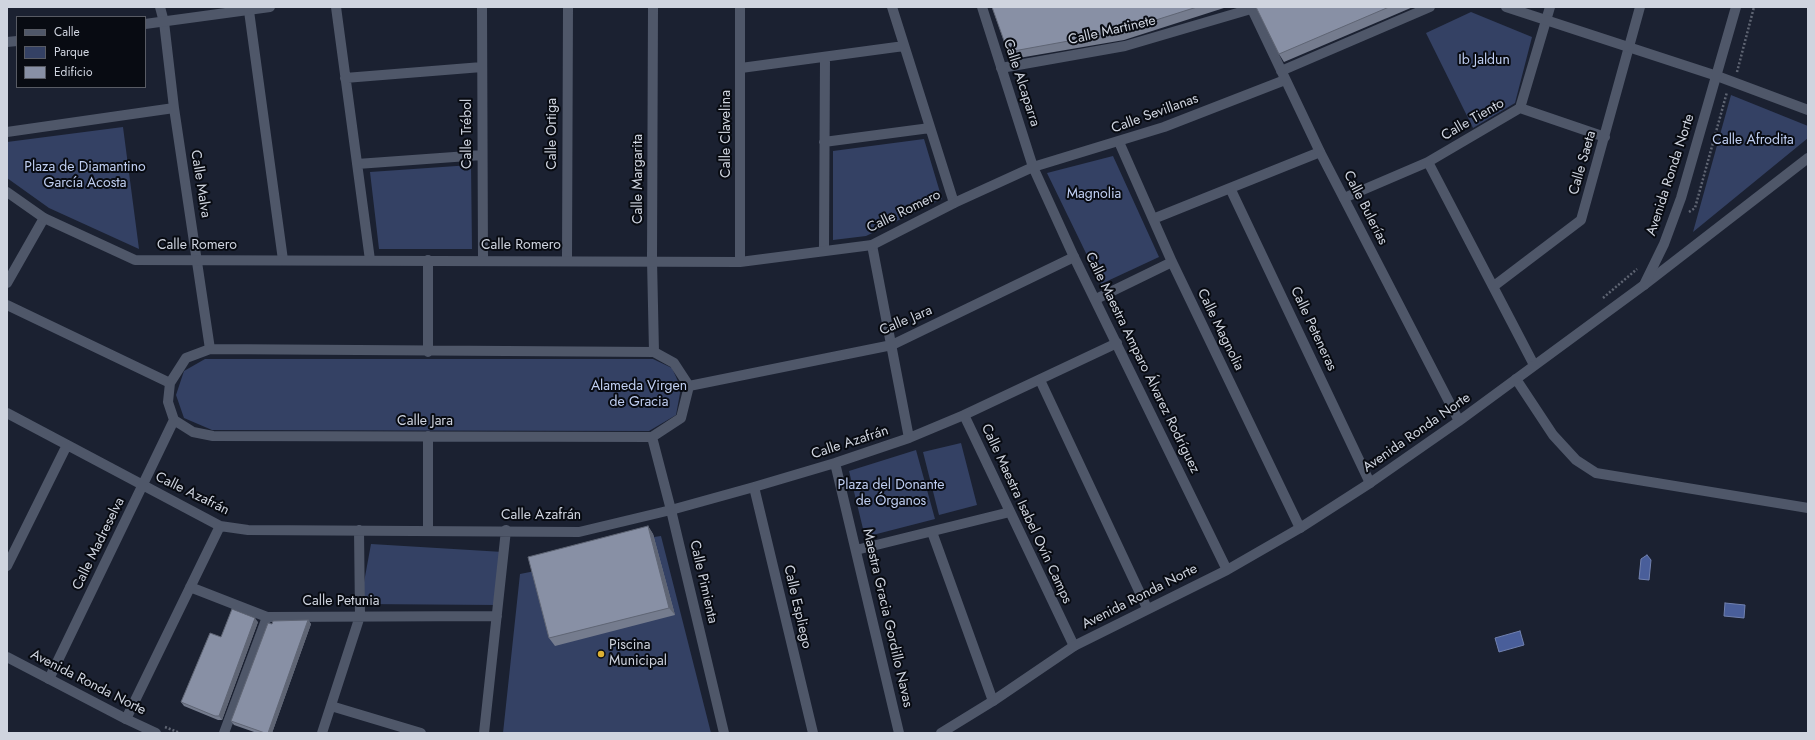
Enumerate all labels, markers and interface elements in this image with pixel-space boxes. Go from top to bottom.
street label: Calle Martinete [1067,13,1157,49]
legend [16,16,146,88]
text: Calle [54,23,80,41]
street label: Calle Alcaparra [999,37,1043,129]
text: Parque [54,43,89,61]
park label: Ib Jaldun [1458,53,1510,69]
text: Edificio [54,63,93,81]
street label: Calle Clavelina [719,90,735,178]
street label: Calle Sevillanas [1109,90,1201,138]
street label: Calle Tiento [1439,95,1507,145]
street label: Calle Ortiga [545,98,561,170]
street label: Calle Trébol [460,99,476,169]
street label: Avenida Ronda Norte [1643,112,1699,238]
street label: Calle Saeta [1566,129,1600,197]
park label: Calle Afrodita [1712,133,1794,149]
street label: Calle Margarita [631,134,647,224]
street label: Calle Malva [186,149,214,219]
park label: Plaza de Diamantino García Acosta [24,160,146,192]
street label: Calle Bulerías [1339,168,1391,248]
street label: Calle Romero [864,187,944,237]
park label: Magnolia [1067,187,1121,203]
street label: Calle Romero [157,238,237,254]
street label: Calle Romero [481,238,561,254]
street label: Calle Maestra Amparo Álvarez Rodríguez [1081,250,1203,476]
street label: Calle Peteneras [1286,284,1340,374]
street label: Calle Magnolia [1193,286,1247,374]
street label: Calle Jara [877,302,935,340]
park label: Alameda Virgen de Gracia [591,379,687,412]
street label: Avenida Ronda Norte [1360,390,1474,476]
street label: Calle Jara [397,414,453,430]
street label: Calle Maestra Isabel Ovín Camps [977,422,1075,606]
street label: Calle Azafrán [809,423,891,463]
street label: Calle Azafrán [152,469,232,519]
park label: Plaza del Donante de Órganos [838,478,944,510]
street label: Calle Madreselva [69,495,129,593]
street label: Calle Azafrán [501,508,581,524]
street label: Maestra Gracia Gordillo Navas [858,527,916,709]
street label: Calle Pimienta [685,539,721,625]
street label: Avenida Ronda Norte [1080,561,1200,633]
street label: Calle Espliego [779,564,815,650]
street label: Calle Petunia [302,594,380,610]
place label: Piscina Municipal [609,638,667,670]
street label: Avenida Ronda Norte [28,647,148,719]
marker: Piscina Municipal [596,649,606,659]

